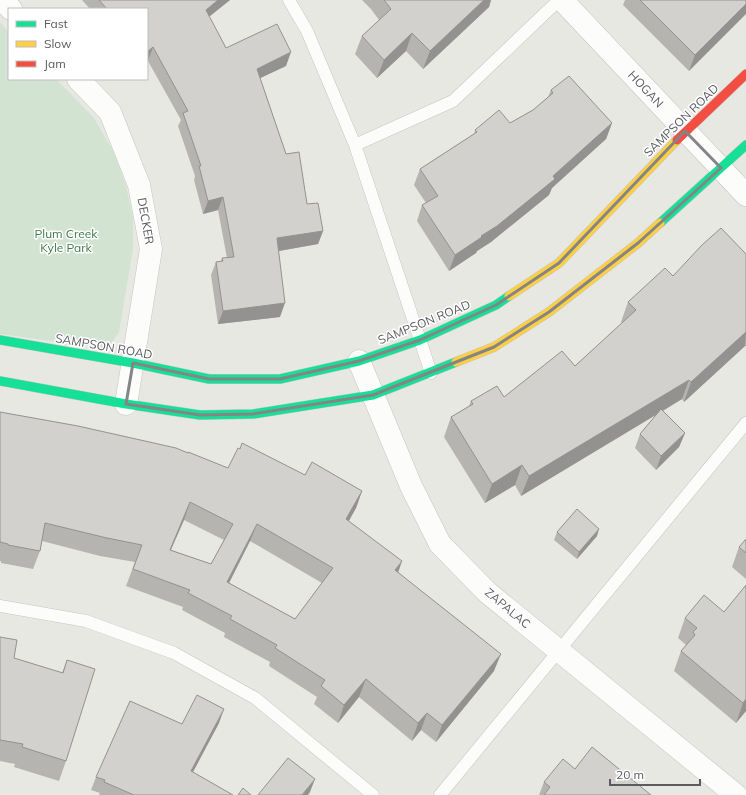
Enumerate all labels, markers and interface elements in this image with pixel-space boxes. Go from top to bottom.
legend [8,8,148,80]
text: Fast [44,16,68,31]
text: Slow [44,36,72,51]
text: Jam [44,56,66,71]
street label: HOGAN [625,67,667,111]
street label: SAMPSON ROAD [640,80,722,160]
street label: DECKER [135,196,157,246]
park label: Plum Creek Kyle Park [35,226,98,255]
street label: SAMPSON ROAD [376,297,472,347]
street label: SAMPSON ROAD [54,330,154,362]
street label: ZAPALAC [482,585,534,631]
scale bar [610,761,700,787]
text: 20 m [616,767,644,782]

